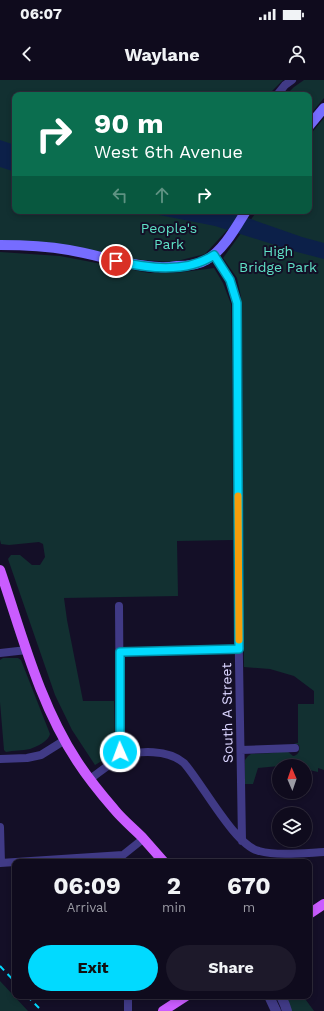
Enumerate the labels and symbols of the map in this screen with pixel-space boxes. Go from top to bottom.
park label: People's Park [141,220,197,252]
park label: High Bridge Park [239,243,317,275]
pin [99,244,133,278]
street label: South A Street [218,663,236,763]
position arrow [99,731,141,773]
north arrow [272,759,312,799]

